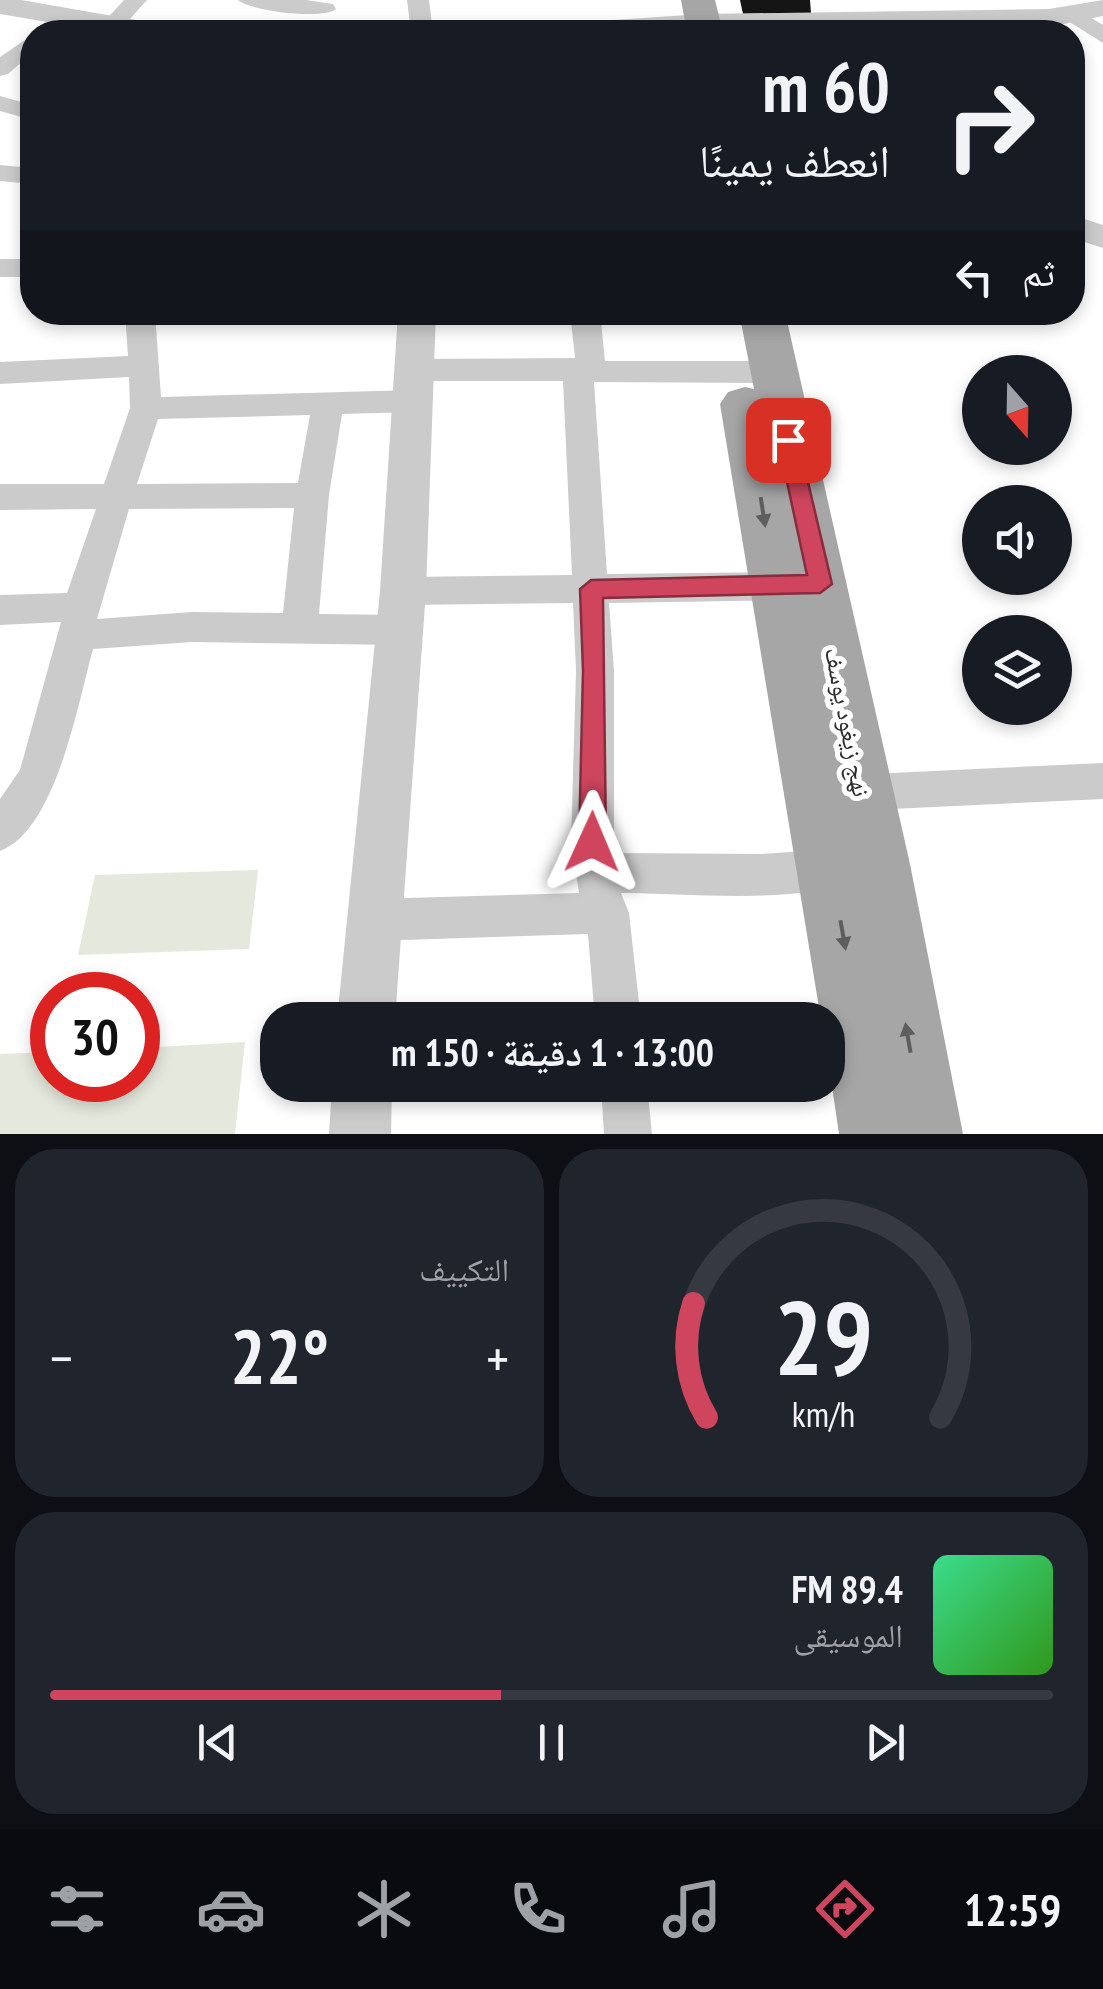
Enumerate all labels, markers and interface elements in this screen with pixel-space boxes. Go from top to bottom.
text: 60 m [762,41,890,131]
icon: right [925,60,1055,190]
text: انعطف يمينًا [699,131,890,189]
text: ثم [1022,247,1055,296]
icon: left [947,250,1002,305]
north arrow [962,355,1072,465]
map controls [962,355,1072,725]
pin [746,398,831,483]
icon: arrive [761,413,816,468]
button: sound [962,485,1072,595]
one-way arrow [755,497,771,529]
button: layers [962,615,1072,725]
street label: نهج زيغود يوسف [818,645,878,799]
position arrow [540,790,644,894]
one-way arrow [836,920,851,951]
speed limit sign: 30 [30,972,160,1102]
one-way arrow [900,1022,915,1053]
text: 13:00 · 1 دقيقة · 150 m [391,1027,714,1076]
text: التكييف [419,1248,509,1290]
text: 29 [774,1269,873,1404]
text: 22° [230,1308,329,1405]
text: − [50,1322,73,1393]
text: + [486,1322,509,1393]
text: km/h [792,1391,855,1437]
text: 89.4 FM [791,1564,903,1613]
text: الموسيقى [793,1614,903,1656]
icon: previous [190,1715,245,1770]
icon: pause [524,1715,579,1770]
icon: next [858,1715,913,1770]
icon: filters [42,1874,112,1944]
icon: car [196,1874,266,1944]
icon: climate [349,1874,419,1944]
icon: phone [503,1874,573,1944]
icon: music [657,1874,727,1944]
icon: directions [810,1874,880,1944]
text: 12:59 [964,1880,1061,1938]

